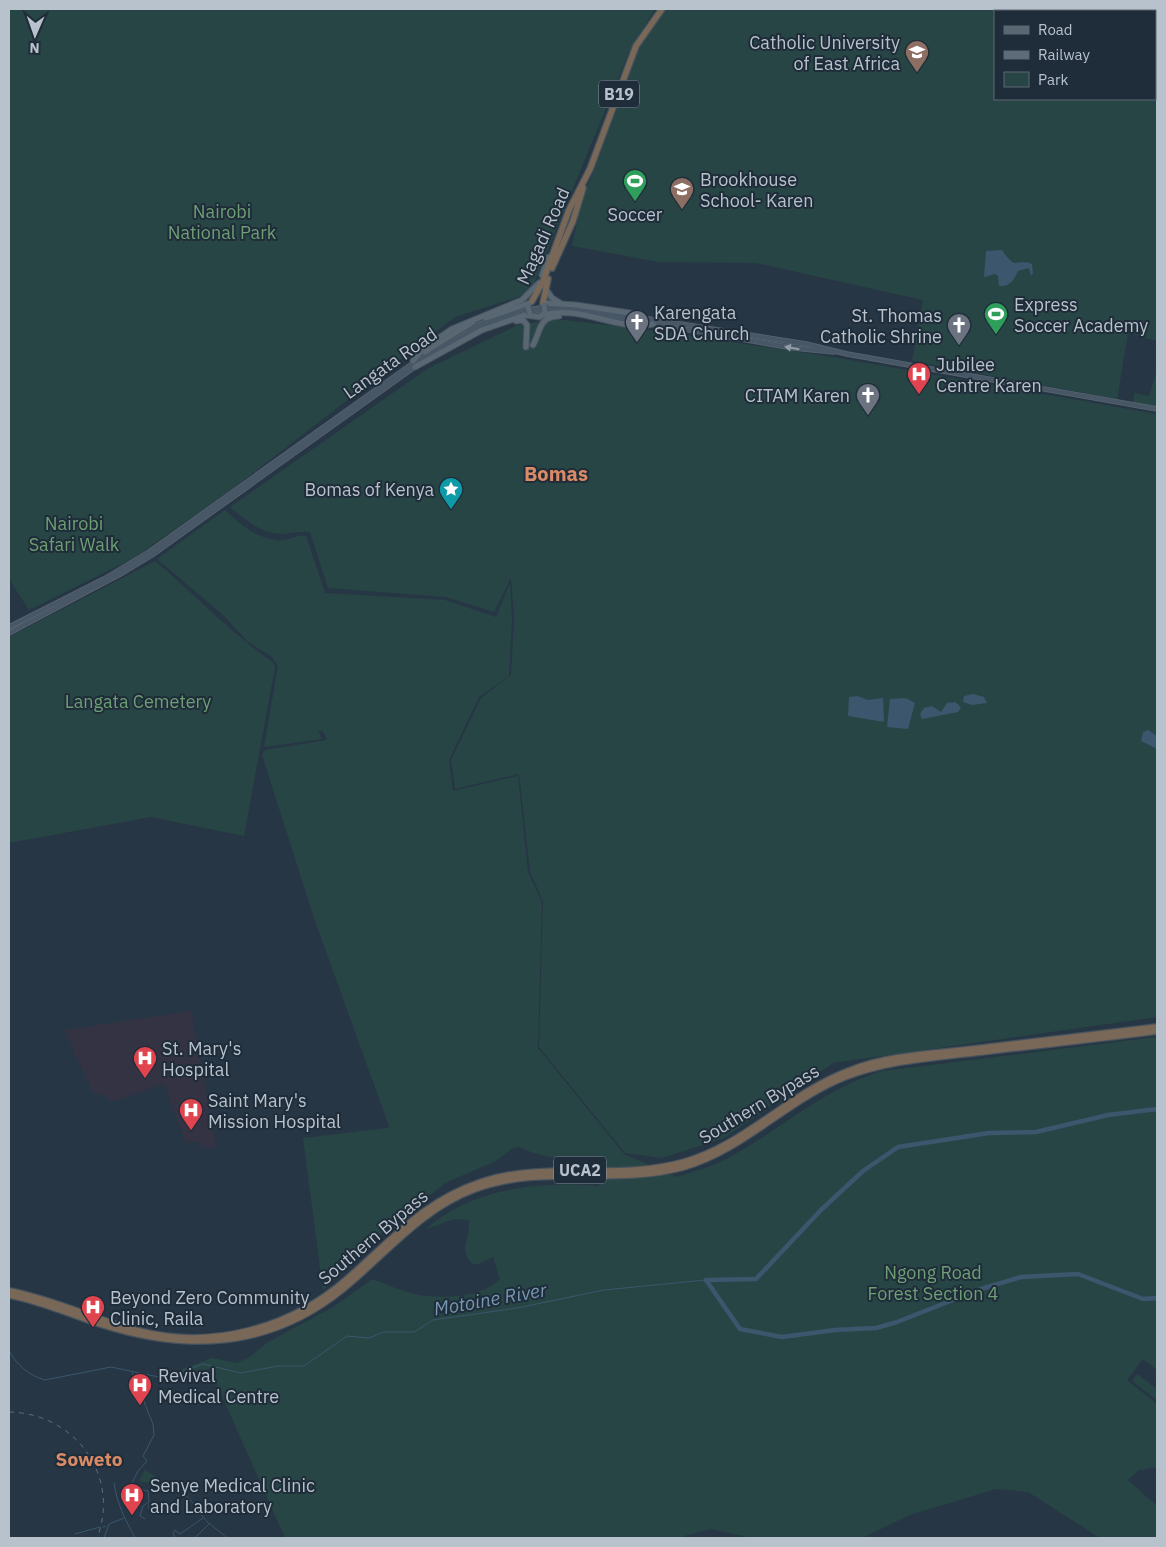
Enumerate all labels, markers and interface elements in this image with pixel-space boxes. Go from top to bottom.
north arrow [10,10,60,60]
legend [994,10,1156,100]
text: Road [1038,20,1073,39]
place label: Catholic University of East Africa [749,31,900,75]
text: N [29,39,40,57]
school or university icon: Catholic University of East Africa [904,39,930,73]
text: Railway [1038,45,1091,64]
text: Park [1038,70,1068,89]
road number: B19 [599,80,639,108]
sports icon: Soccer [622,168,648,202]
place label: Brookhouse School- Karen [700,168,813,212]
school or university icon: Brookhouse School- Karen [669,176,695,210]
street label: Magadi Road [511,184,575,288]
park label: Nairobi National Park [168,200,277,244]
place label: Soccer [608,203,663,226]
place label: Express Soccer Academy [1014,293,1148,337]
place label: Karengata SDA Church [654,301,750,345]
sports icon: Express Soccer Academy [983,301,1009,335]
place label: St. Thomas Catholic Shrine [820,304,942,348]
church icon: Karengata SDA Church [624,309,650,343]
church icon: St. Thomas Catholic Shrine [946,312,972,346]
street label: Langata Road [339,322,441,404]
one-way arrow [783,343,799,351]
place label: Jubilee Centre Karen [936,353,1042,397]
hospital icon: Jubilee Centre Karen [906,361,932,395]
church icon: CITAM Karen [855,382,881,416]
place label: CITAM Karen [745,384,850,407]
district label: Bomas [524,460,588,487]
place icon: Bomas of Kenya [438,476,464,510]
place label: Bomas of Kenya [305,478,434,501]
park label: Nairobi Safari Walk [29,512,120,556]
park label: Langata Cemetery [65,690,211,713]
place label: St. Mary's Hospital [162,1037,241,1081]
hospital icon: St. Mary's Hospital [132,1045,158,1079]
street label: Southern Bypass [695,1059,823,1149]
place label: Saint Mary's Mission Hospital [208,1089,341,1133]
hospital icon: Saint Mary's Mission Hospital [178,1097,204,1131]
road number: UCA2 [554,1156,606,1184]
street label: Southern Bypass [313,1184,433,1290]
park label: Ngong Road Forest Section 4 [868,1261,999,1305]
water label: Motoine River [432,1277,549,1321]
place label: Beyond Zero Community Clinic, Raila [110,1286,309,1330]
hospital icon: Beyond Zero Community Clinic, Raila [80,1294,106,1328]
place label: Revival Medical Centre [158,1364,279,1408]
hospital icon: Revival Medical Centre [127,1372,153,1406]
district label: Soweto [56,1447,123,1471]
place label: Senye Medical Clinic and Laboratory [150,1474,315,1518]
hospital icon: Senye Medical Clinic and Laboratory [119,1482,145,1516]

